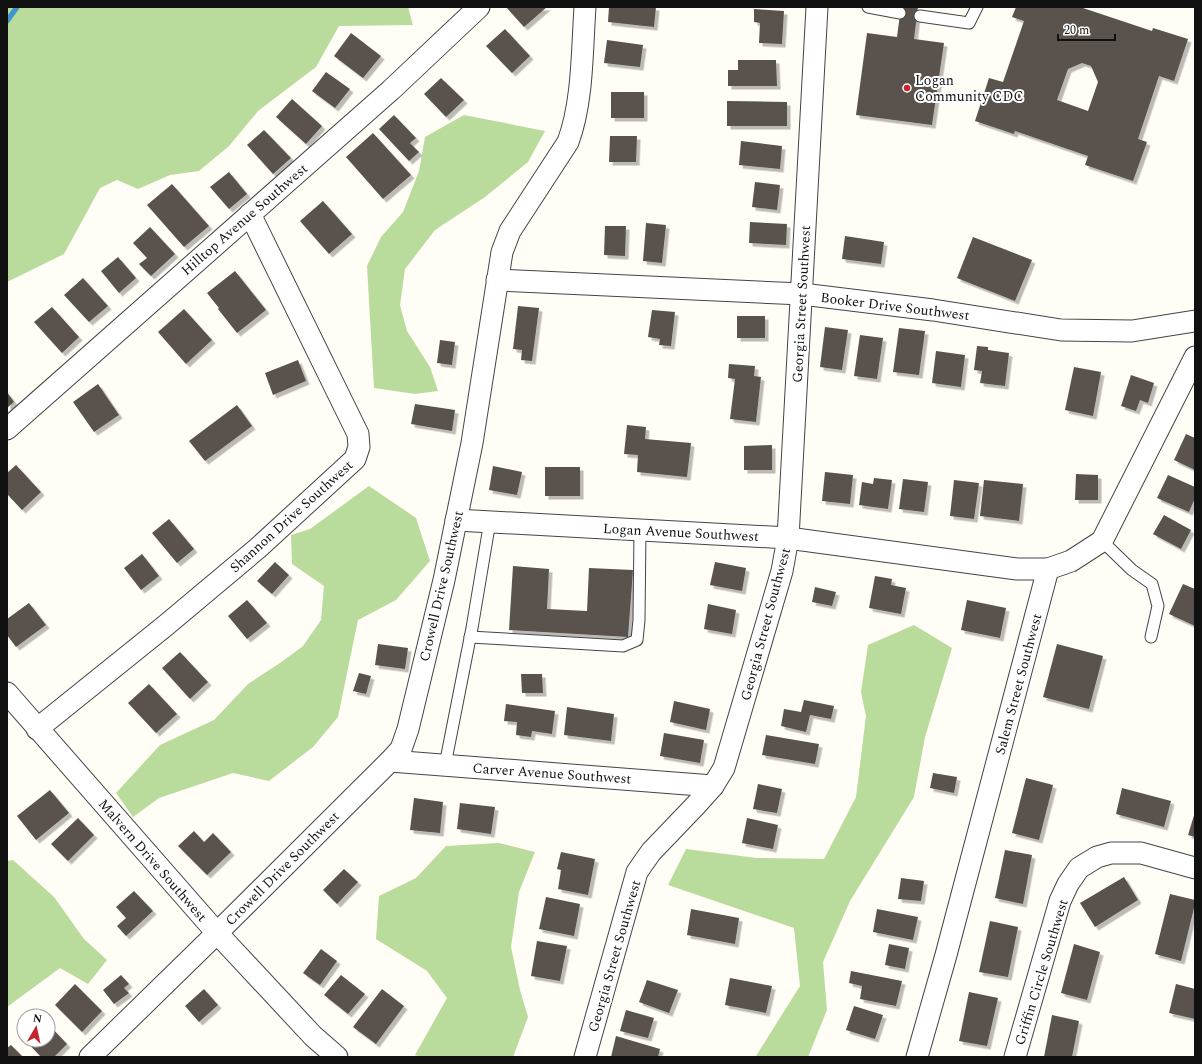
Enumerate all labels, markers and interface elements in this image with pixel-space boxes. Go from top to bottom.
scale bar [1058,16,1115,42]
text: 20 m [1064,21,1089,40]
place label: Logan Community CDC [915,70,1024,107]
marker: Logan Community CDC [902,83,912,93]
street label: Hilltop Avenue Southwest [176,158,312,280]
street label: Georgia Street Southwest [787,225,816,383]
street label: Booker Drive Southwest [819,287,971,326]
street label: Shannon Drive Southwest [225,455,358,578]
street label: Crowell Drive Southwest [414,508,469,664]
street label: Logan Avenue Southwest [602,518,760,547]
street label: Georgia Street Southwest [735,545,796,703]
street label: Salem Street Southwest [990,611,1047,757]
street label: Carver Avenue Southwest [472,757,632,790]
street label: Malvern Drive Southwest [93,794,212,927]
street label: Crowell Drive Southwest [220,806,344,930]
street label: Georgia Street Southwest [583,877,646,1035]
street label: Griffin Circle Southwest [1009,896,1074,1048]
north arrow [16,1008,56,1048]
text: N [32,1010,43,1028]

